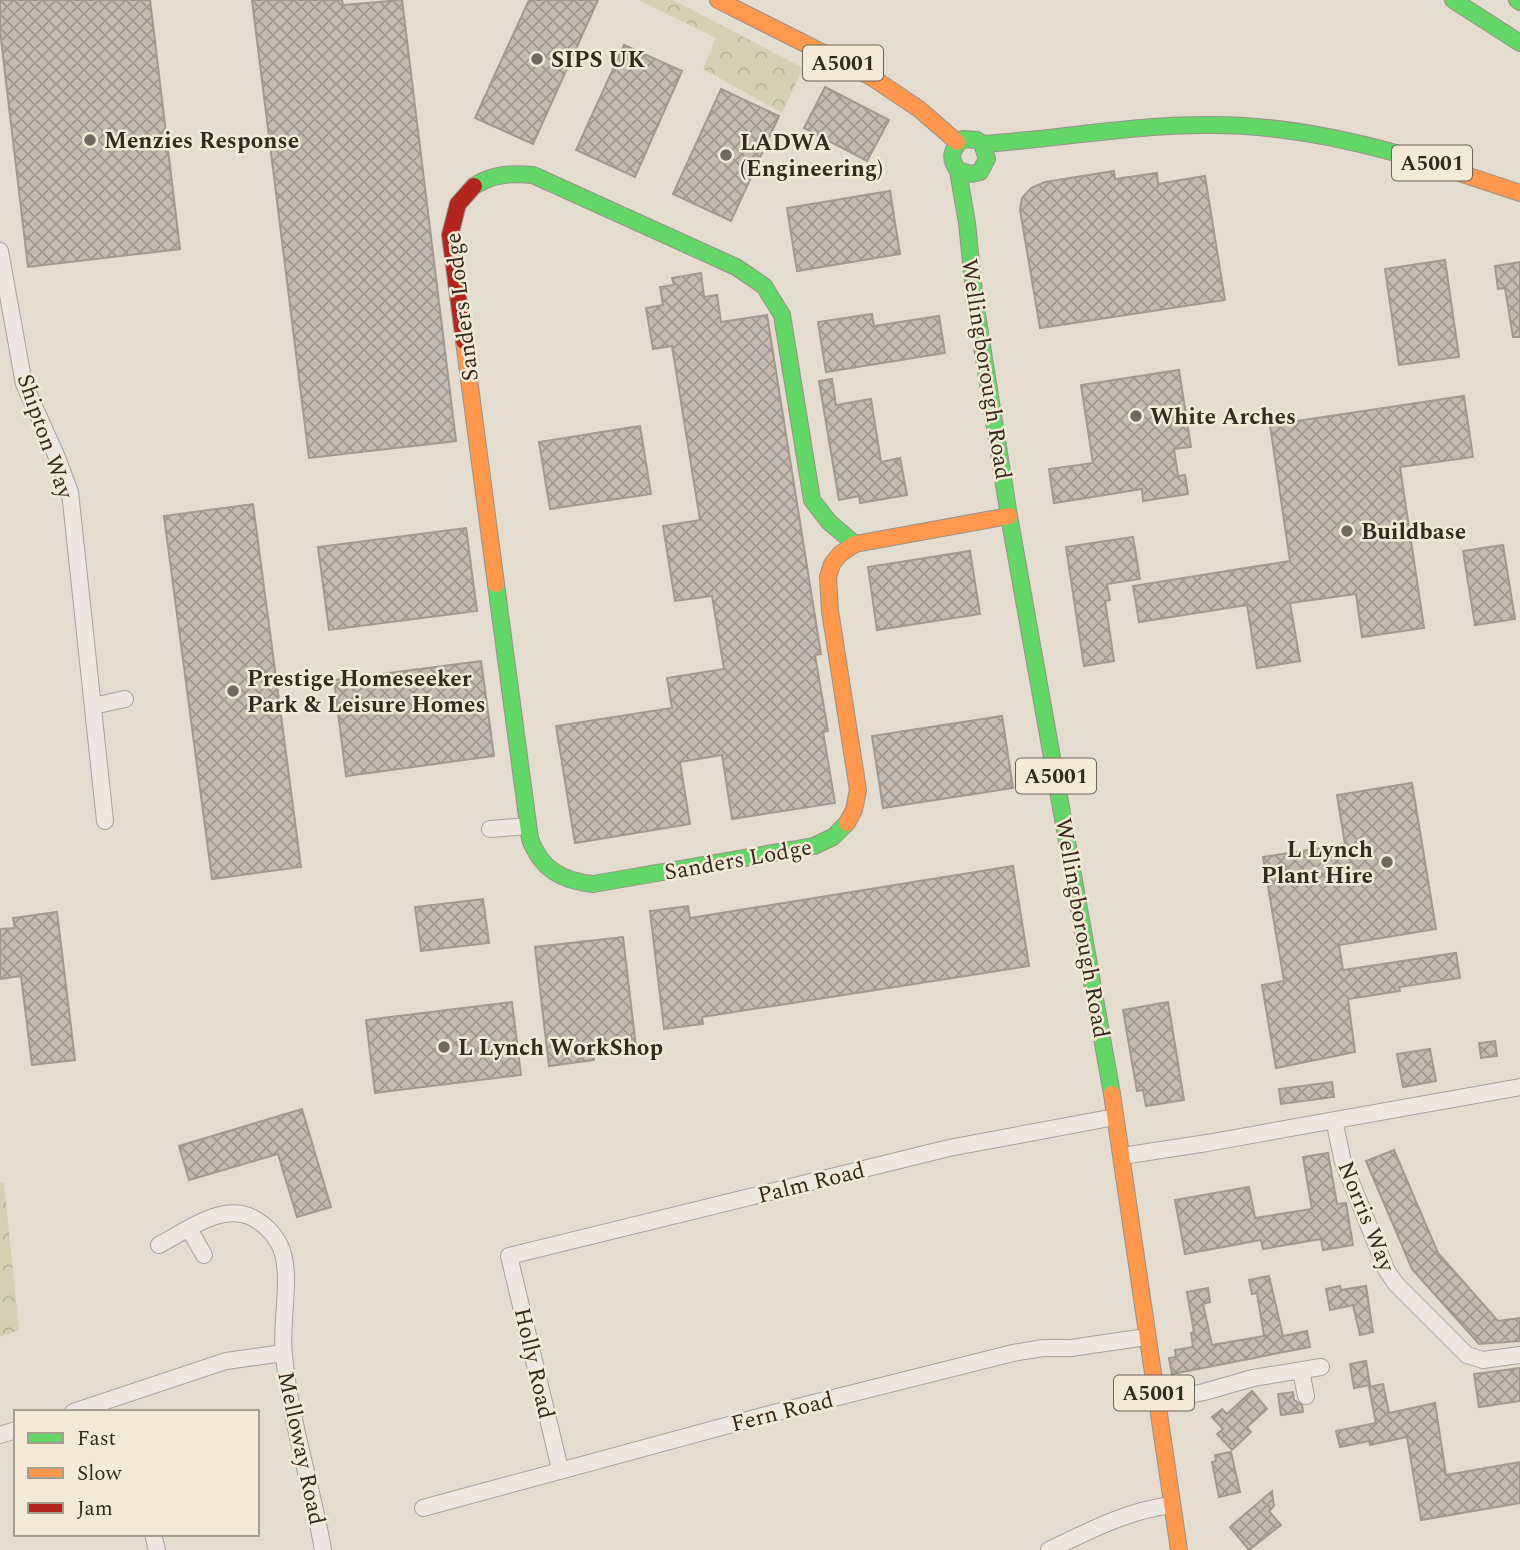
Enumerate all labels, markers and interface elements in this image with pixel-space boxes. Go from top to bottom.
place label: SIPS UK [551,43,646,78]
road number: A5001 [803,46,883,80]
marker: SIPS UK [529,51,545,67]
place label: Menzies Response [104,124,299,159]
place label: LADWA (Engineering) [740,126,883,187]
marker: Menzies Response [82,132,98,148]
road number: A5001 [1392,146,1472,180]
marker: LADWA (Engineering) [718,147,734,163]
street label: Sanders Lodge [436,230,489,383]
street label: Wellingborough Road [951,256,1020,482]
street label: Shipton Way [7,369,83,504]
place label: White Arches [1150,400,1296,435]
marker: White Arches [1128,408,1144,424]
place label: Buildbase [1361,515,1466,550]
marker: Buildbase [1339,523,1355,539]
place label: Prestige Homeseeker Park & Leisure Homes [247,662,486,723]
marker: Prestige Homeseeker Park & Leisure Homes [225,683,241,699]
road number: A5001 [1016,758,1096,794]
street label: Wellingborough Road [1045,815,1118,1041]
street label: Sanders Lodge [662,830,815,891]
place label: L Lynch Plant Hire [1261,833,1373,894]
marker: L Lynch Plant Hire [1379,854,1395,870]
place label: L Lynch WorkShop [458,1031,663,1066]
marker: L Lynch WorkShop [436,1039,452,1055]
street label: Palm Road [754,1153,869,1214]
street label: Norris Way [1328,1156,1404,1278]
street label: Holly Road [504,1304,563,1423]
street label: Melloway Road [267,1368,334,1528]
road number: A5001 [1114,1376,1194,1410]
street label: Fern Road [727,1383,838,1442]
legend [14,1410,259,1536]
text: Fast [77,1423,116,1455]
text: Slow [77,1458,123,1490]
text: Jam [77,1493,113,1525]

